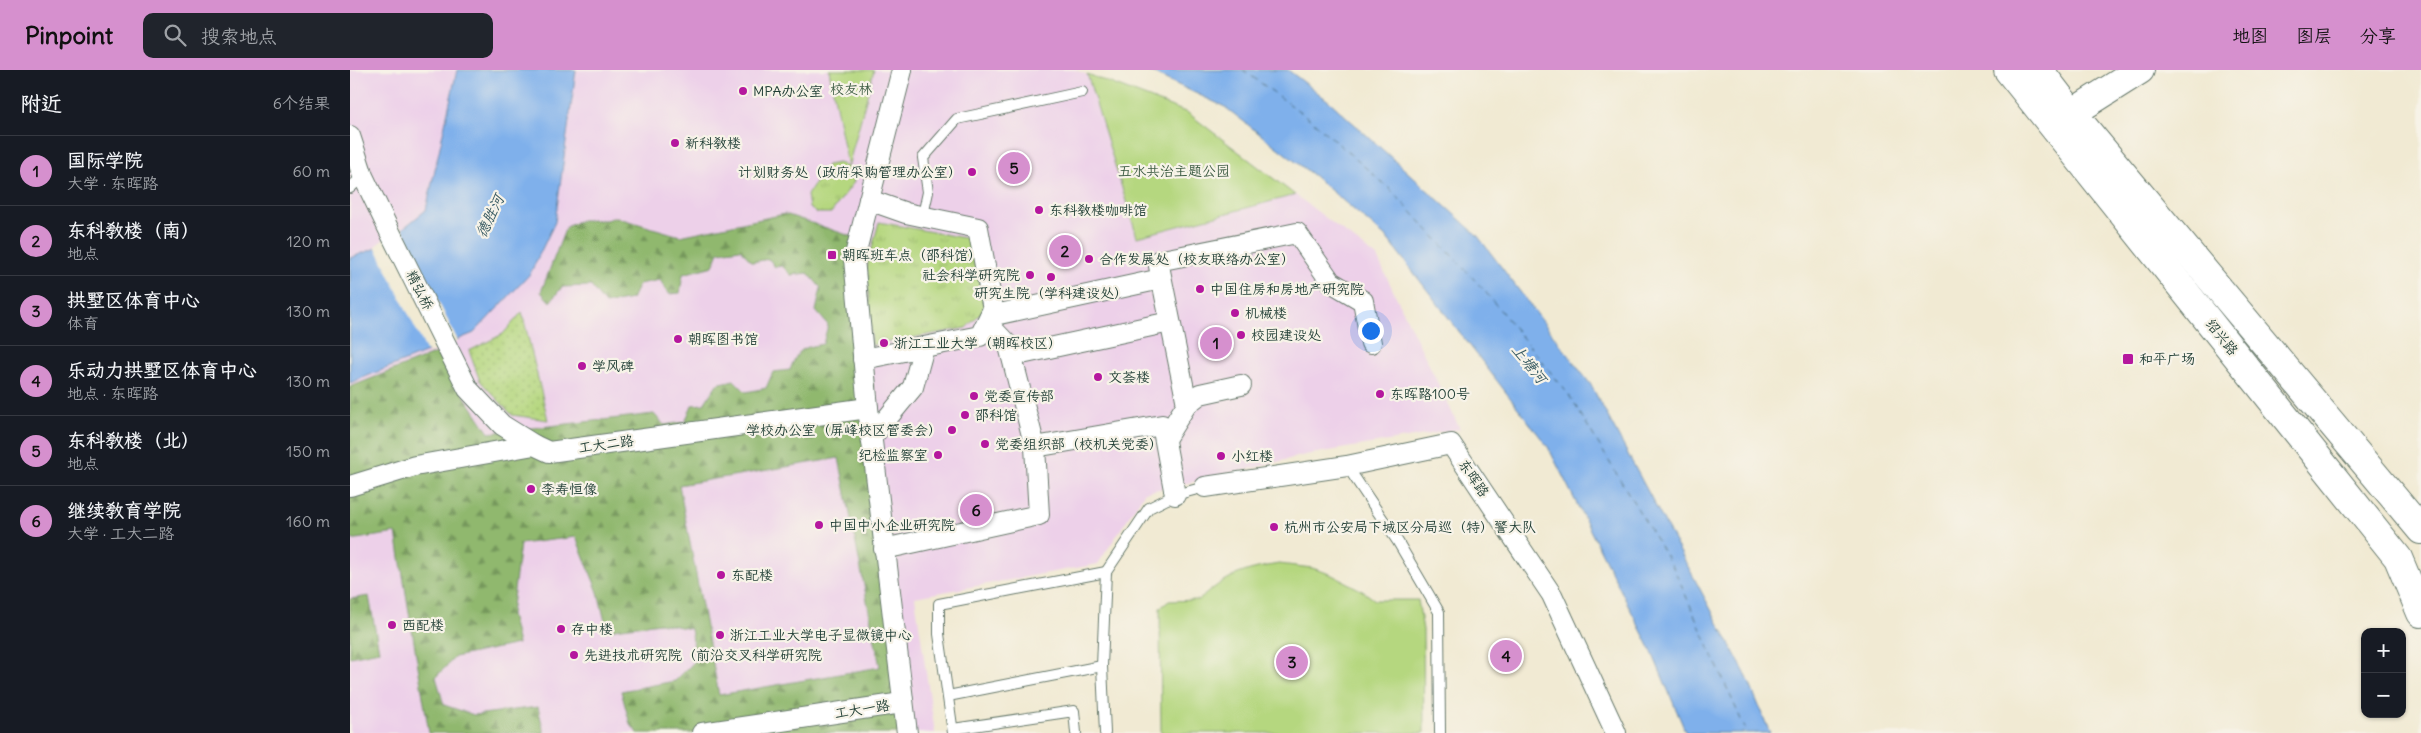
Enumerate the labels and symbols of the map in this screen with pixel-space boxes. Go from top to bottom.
park label: 校友林 [830,80,873,98]
place label: MPA办公室 [753,82,823,100]
marker: MPA办公室 [737,85,749,97]
place label: 新科教楼 [685,134,741,152]
marker: 新科教楼 [669,137,681,149]
pin: 5 [998,149,1030,187]
park label: 五水共治主题公园 [1118,162,1230,180]
place label: 计划财务处（政府采购管理办公室） [738,163,962,181]
marker: 计划财务处（政府采购管理办公室） [966,166,978,178]
water label: 德胜河 [471,189,509,240]
place label: 东科教楼咖啡馆 [1049,201,1147,219]
marker: 东科教楼咖啡馆 [1033,204,1045,216]
pin: 2 [1049,232,1081,270]
place label: 朝晖班车点（邵科馆） [842,246,982,264]
marker: 朝晖班车点（邵科馆） [826,249,838,261]
place label: 合作发展处（校友联络办公室） [1099,250,1295,268]
marker: 合作发展处（校友联络办公室） [1083,253,1095,265]
place label: 社会科学研究院 [922,266,1020,284]
street label: 精弘桥 [402,267,438,313]
marker: 社会科学研究院 [1024,269,1036,281]
marker: 研究生院（学科建设处） [1045,271,1057,283]
place label: 中国住房和房地产研究院 [1210,280,1364,298]
marker: 中国住房和房地产研究院 [1194,283,1206,295]
place label: 研究生院（学科建设处） [974,284,1128,302]
place label: 机械楼 [1245,304,1287,322]
marker: 机械楼 [1229,307,1241,319]
street label: 绍兴路 [2202,315,2242,359]
your location [1358,318,1384,344]
pin: 1 [1200,324,1232,362]
place label: 校园建设处 [1251,326,1321,344]
marker: 校园建设处 [1235,329,1247,341]
place label: 朝晖图书馆 [688,330,758,348]
marker: 朝晖图书馆 [672,333,684,345]
place label: 浙江工业大学（朝晖校区） [894,334,1062,352]
marker: 浙江工业大学（朝晖校区） [878,337,890,349]
water label: 上塘河 [1508,340,1553,389]
place label: 和平广场 [2139,350,2195,368]
marker: 和平广场 [2121,352,2135,366]
place label: 学风碑 [592,357,634,375]
marker: 学风碑 [576,360,588,372]
place label: 文荟楼 [1108,368,1150,386]
marker: 文荟楼 [1092,371,1104,383]
place label: 东晖路100号 [1390,385,1470,403]
place label: 党委宣传部 [984,387,1054,405]
marker: 东晖路100号 [1374,388,1386,400]
marker: 党委宣传部 [968,390,980,402]
place label: 邵科馆 [975,406,1017,424]
marker: 邵科馆 [959,409,971,421]
place label: 学校办公室（屏峰校区管委会） [746,421,942,439]
marker: 学校办公室（屏峰校区管委会） [946,424,958,436]
street label: 工大二路 [577,431,635,457]
place label: 党委组织部（校机关党委） [995,435,1163,453]
marker: 党委组织部（校机关党委） [979,438,991,450]
place label: 纪检监察室 [858,446,928,464]
place label: 小红楼 [1231,447,1273,465]
marker: 纪检监察室 [932,449,944,461]
marker: 小红楼 [1215,450,1227,462]
street label: 东晖路 [1455,456,1493,500]
place label: 李寿恒像 [541,480,597,498]
marker: 李寿恒像 [525,483,537,495]
pin: 6 [960,491,992,529]
place label: 中国中小企业研究院 [829,516,955,534]
place label: 杭州市公安局下城区分局巡（特）警大队 [1284,518,1536,536]
marker: 中国中小企业研究院 [813,519,825,531]
marker: 杭州市公安局下城区分局巡（特）警大队 [1268,521,1280,533]
place label: 东配楼 [731,566,773,584]
marker: 东配楼 [715,569,727,581]
place label: 西配楼 [402,616,444,634]
marker: 西配楼 [386,619,398,631]
place label: 存中楼 [571,620,613,638]
marker: 存中楼 [555,623,567,635]
place label: 浙江工业大学电子显微镜中心 [730,626,912,644]
marker: 浙江工业大学电子显微镜中心 [714,629,726,641]
pin: 4 [1490,637,1522,675]
pin: 3 [1276,643,1308,681]
place label: 先进技术研究院（前沿交叉科学研究院 [584,646,822,664]
marker: 先进技术研究院（前沿交叉科学研究院 [568,649,580,661]
street label: 工大一路 [833,696,891,722]

